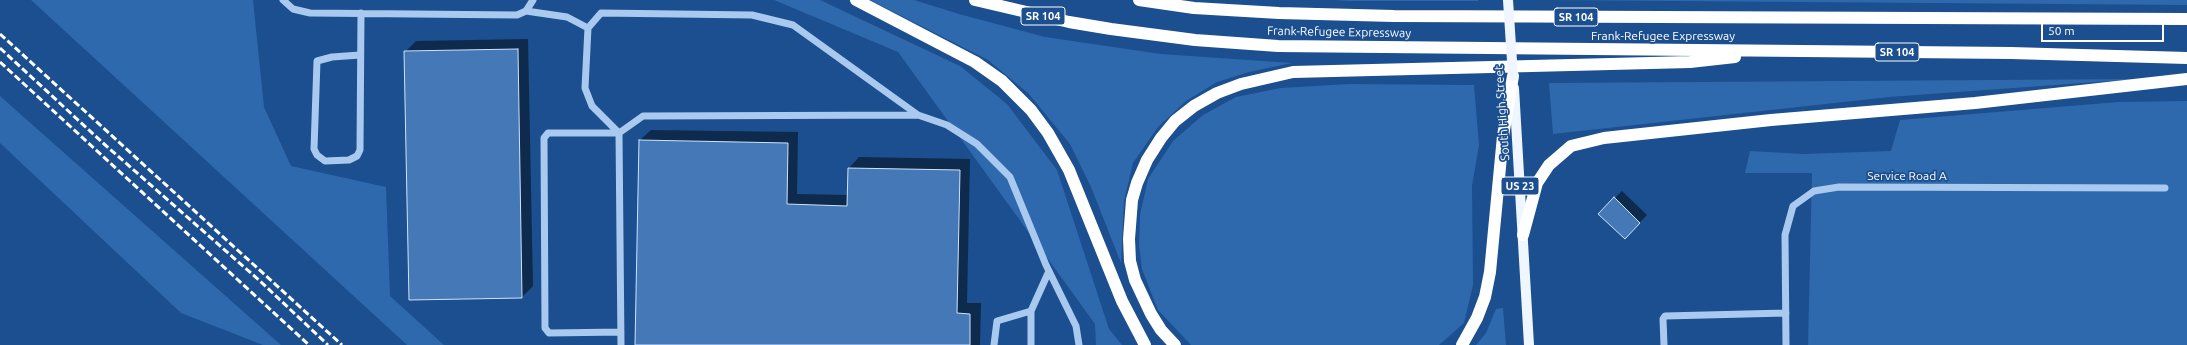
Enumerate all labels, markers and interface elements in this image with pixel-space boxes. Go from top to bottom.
road number: SR 104 [1021,7,1065,25]
road number: SR 104 [1554,8,1598,26]
scale bar [2043,16,2166,42]
street label: Frank-Refugee Expressway [1267,24,1411,40]
text: 50 m [2048,24,2075,37]
street label: Frank-Refugee Expressway [1591,29,1735,43]
road number: SR 104 [1875,43,1919,61]
street label: South High Street [1491,65,1513,161]
street label: Service Road A [1867,169,1947,183]
road number: US 23 [1501,177,1539,195]

